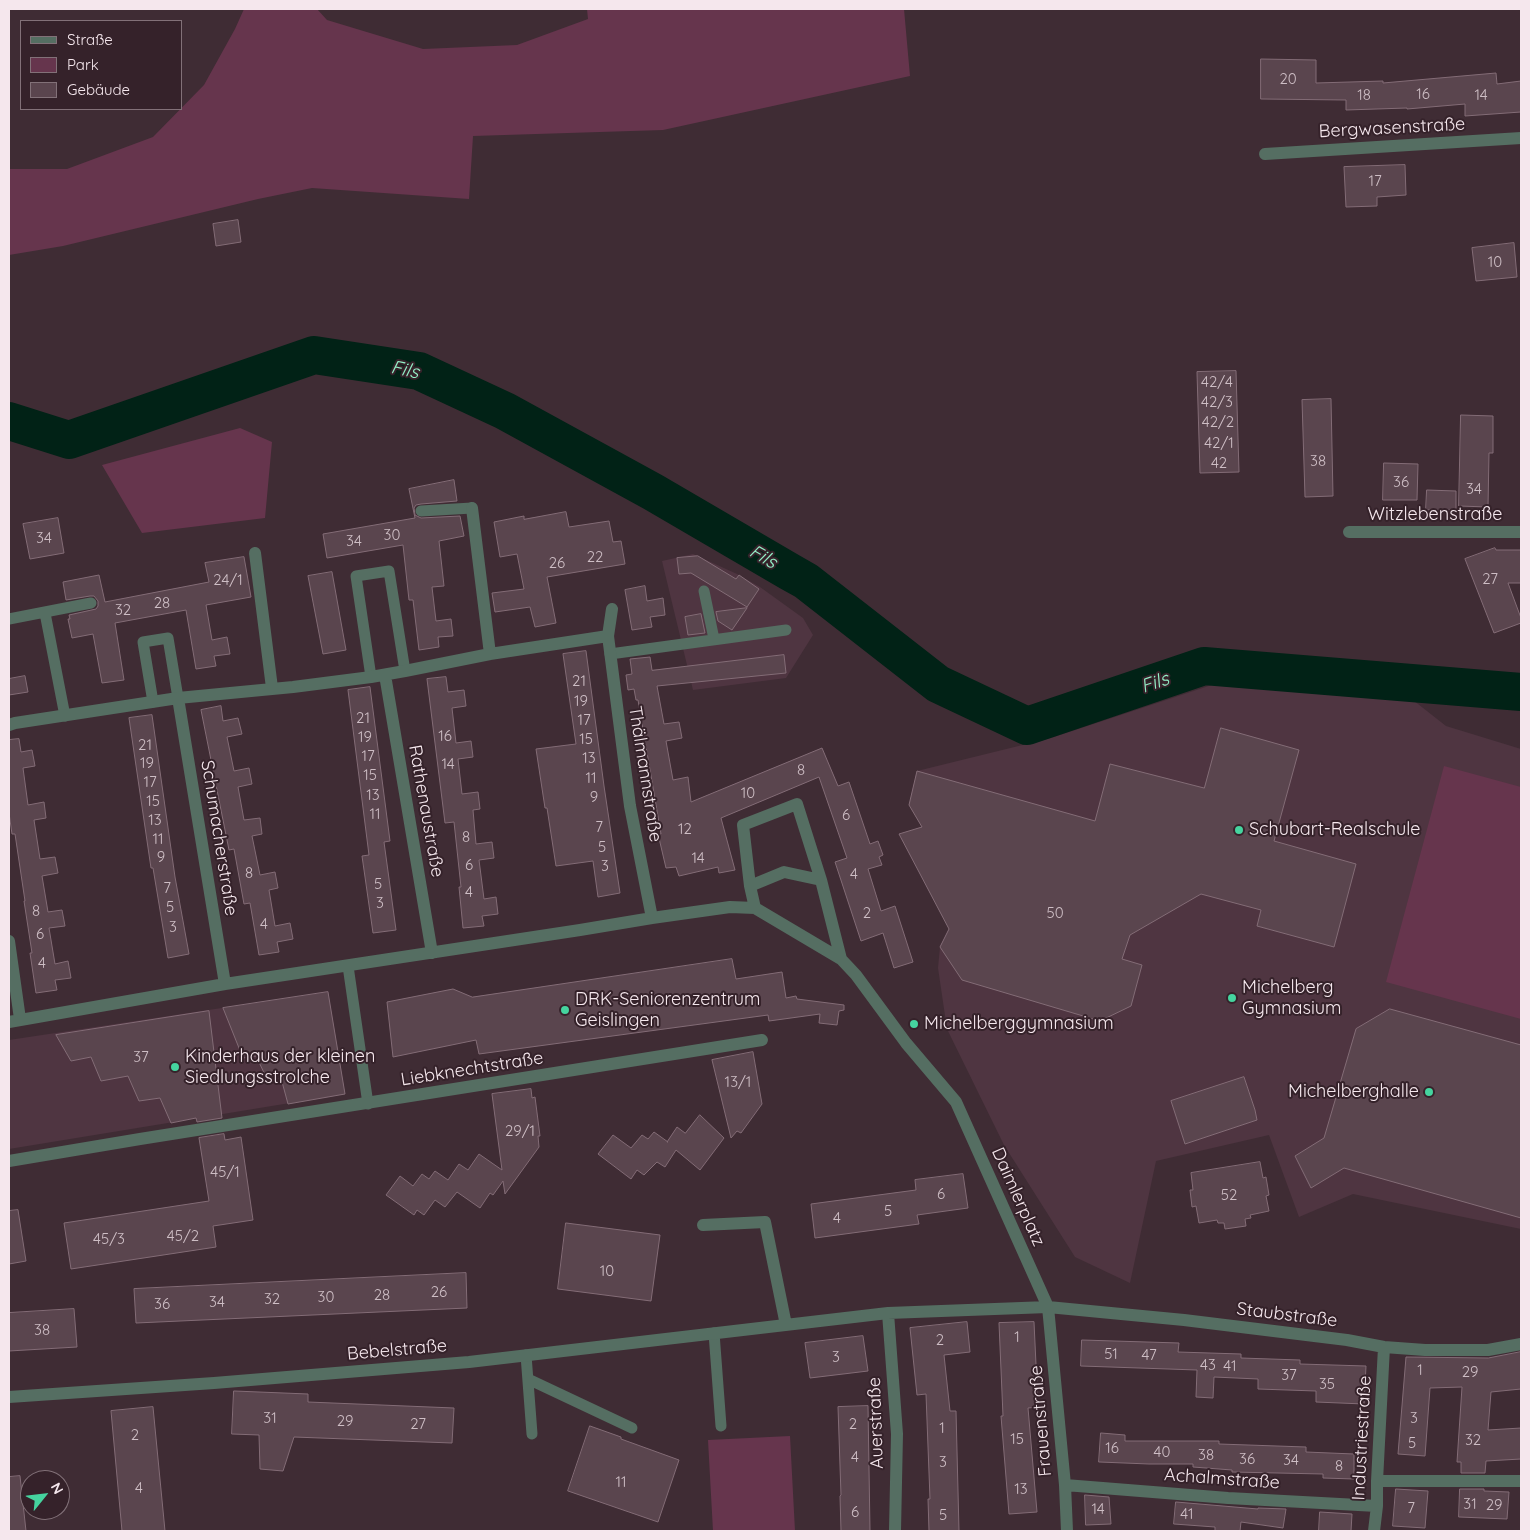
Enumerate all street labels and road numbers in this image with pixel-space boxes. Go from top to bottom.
street label: Bergwasenstraße [1318,113,1466,143]
street label: Witzlebenstraße [1368,504,1502,526]
street label: Thälmannstraße [624,704,666,844]
street label: Rathenaustraße [404,743,448,879]
street label: Schumacherstraße [196,759,242,917]
street label: Liebknechtstraße [399,1047,545,1091]
street label: Daimlerplatz [987,1144,1049,1250]
street label: Staubstraße [1235,1298,1339,1332]
street label: Bebelstraße [346,1335,448,1365]
street label: Frauenstraße [1025,1365,1057,1477]
street label: Industriestraße [1348,1375,1376,1501]
street label: Auerstraße [864,1377,888,1469]
street label: Achalmstraße [1163,1464,1281,1494]

